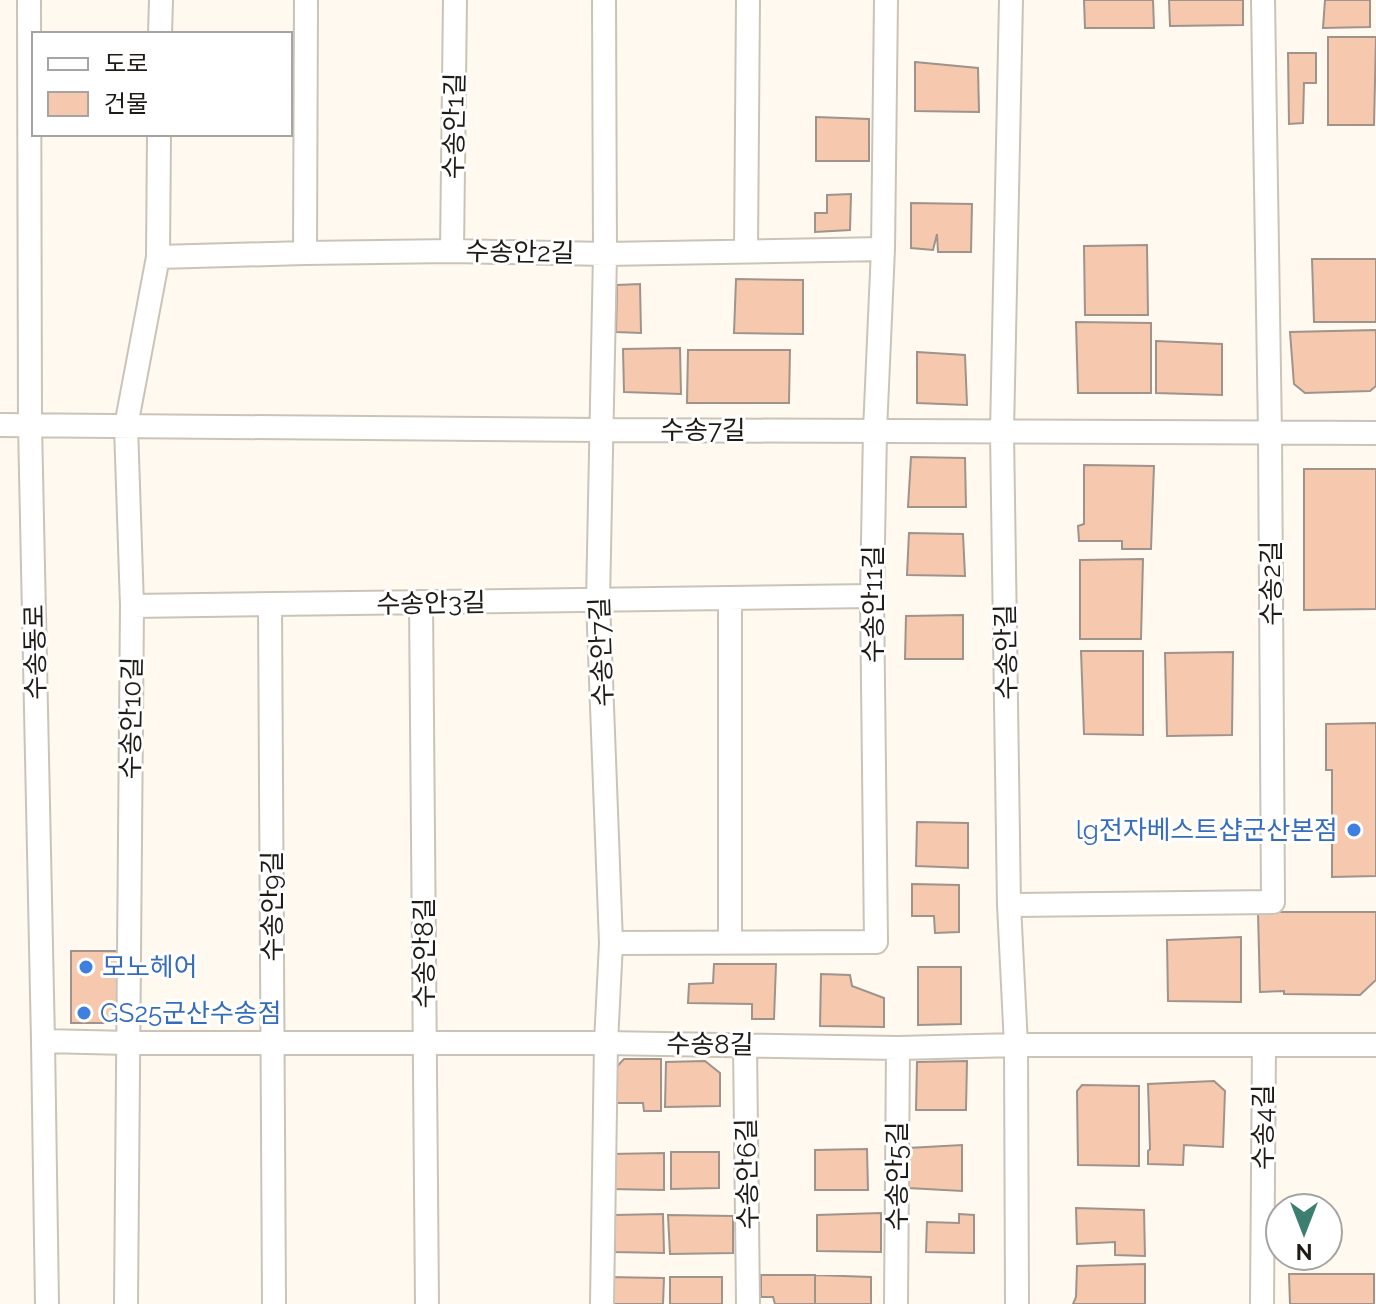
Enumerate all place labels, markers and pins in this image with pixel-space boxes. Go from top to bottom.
place label: lg전자베스트샵군산본점 [1076,815,1338,845]
marker: lg전자베스트샵군산본점 [1345,821,1363,839]
place label: 모노헤어 [102,952,198,982]
marker: 모노헤어 [77,958,95,976]
place label: GS25군산수송점 [100,998,282,1028]
marker: GS25군산수송점 [75,1004,93,1022]

